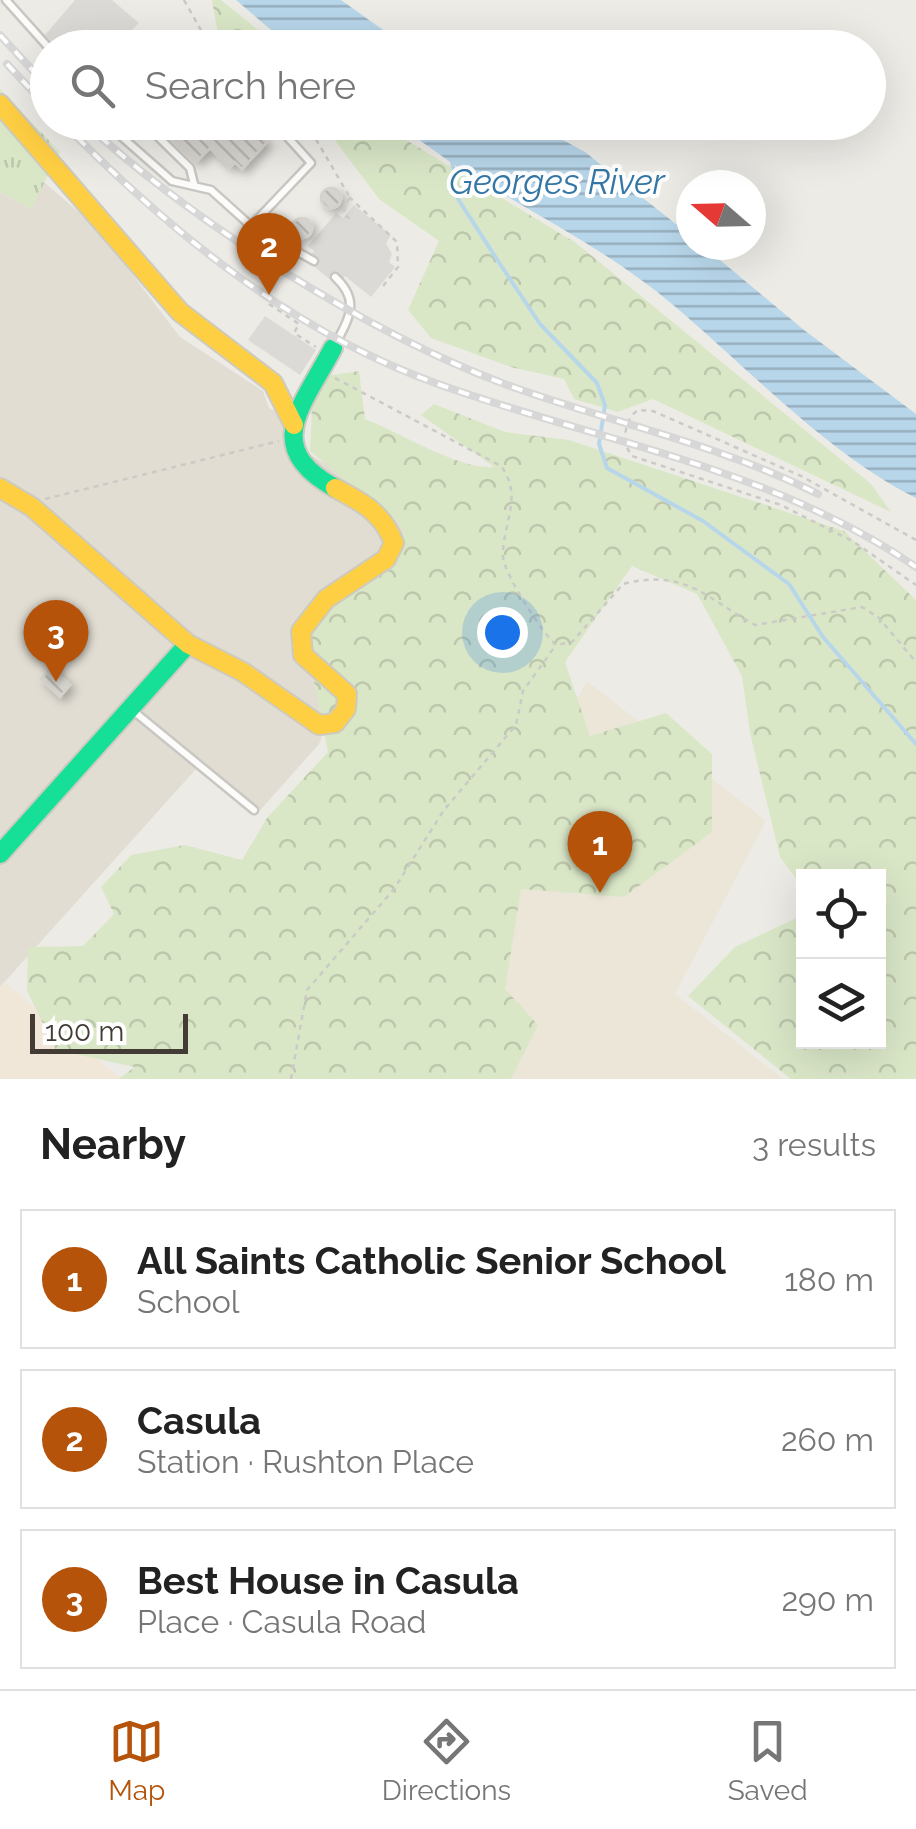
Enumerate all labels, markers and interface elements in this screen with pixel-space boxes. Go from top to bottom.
search box [30,30,886,140]
icon: search [65,58,120,113]
text: Search here [145,63,356,108]
water label: Georges River [449,161,666,202]
north arrow [676,170,766,260]
pin: 2 [236,212,302,295]
pin: 3 [23,600,88,682]
your location [477,607,528,658]
pin: 1 [568,810,632,893]
map controls [796,869,886,1049]
button: locate [796,869,886,959]
button: layers [796,959,886,1049]
scale bar [30,1009,188,1054]
text: 100 m [45,1015,124,1048]
text: Nearby [40,1120,186,1169]
text: 3 results [752,1126,876,1163]
text: All Saints Catholic Senior School [137,1238,726,1283]
text: 1 [67,1261,82,1298]
text: 180 m [784,1261,874,1298]
text: School [137,1283,239,1320]
text: Casula [137,1398,261,1443]
text: 2 [65,1421,84,1458]
text: 260 m [781,1421,874,1458]
text: Station · Rushton Place [137,1443,474,1480]
text: Best House in Casula [137,1558,519,1603]
text: 3 [66,1581,83,1618]
text: 290 m [781,1581,874,1618]
text: Place · Casula Road [137,1603,427,1640]
tab: Map [108,1714,165,1807]
tab: Directions [382,1714,511,1807]
tab: Saved [728,1714,808,1807]

